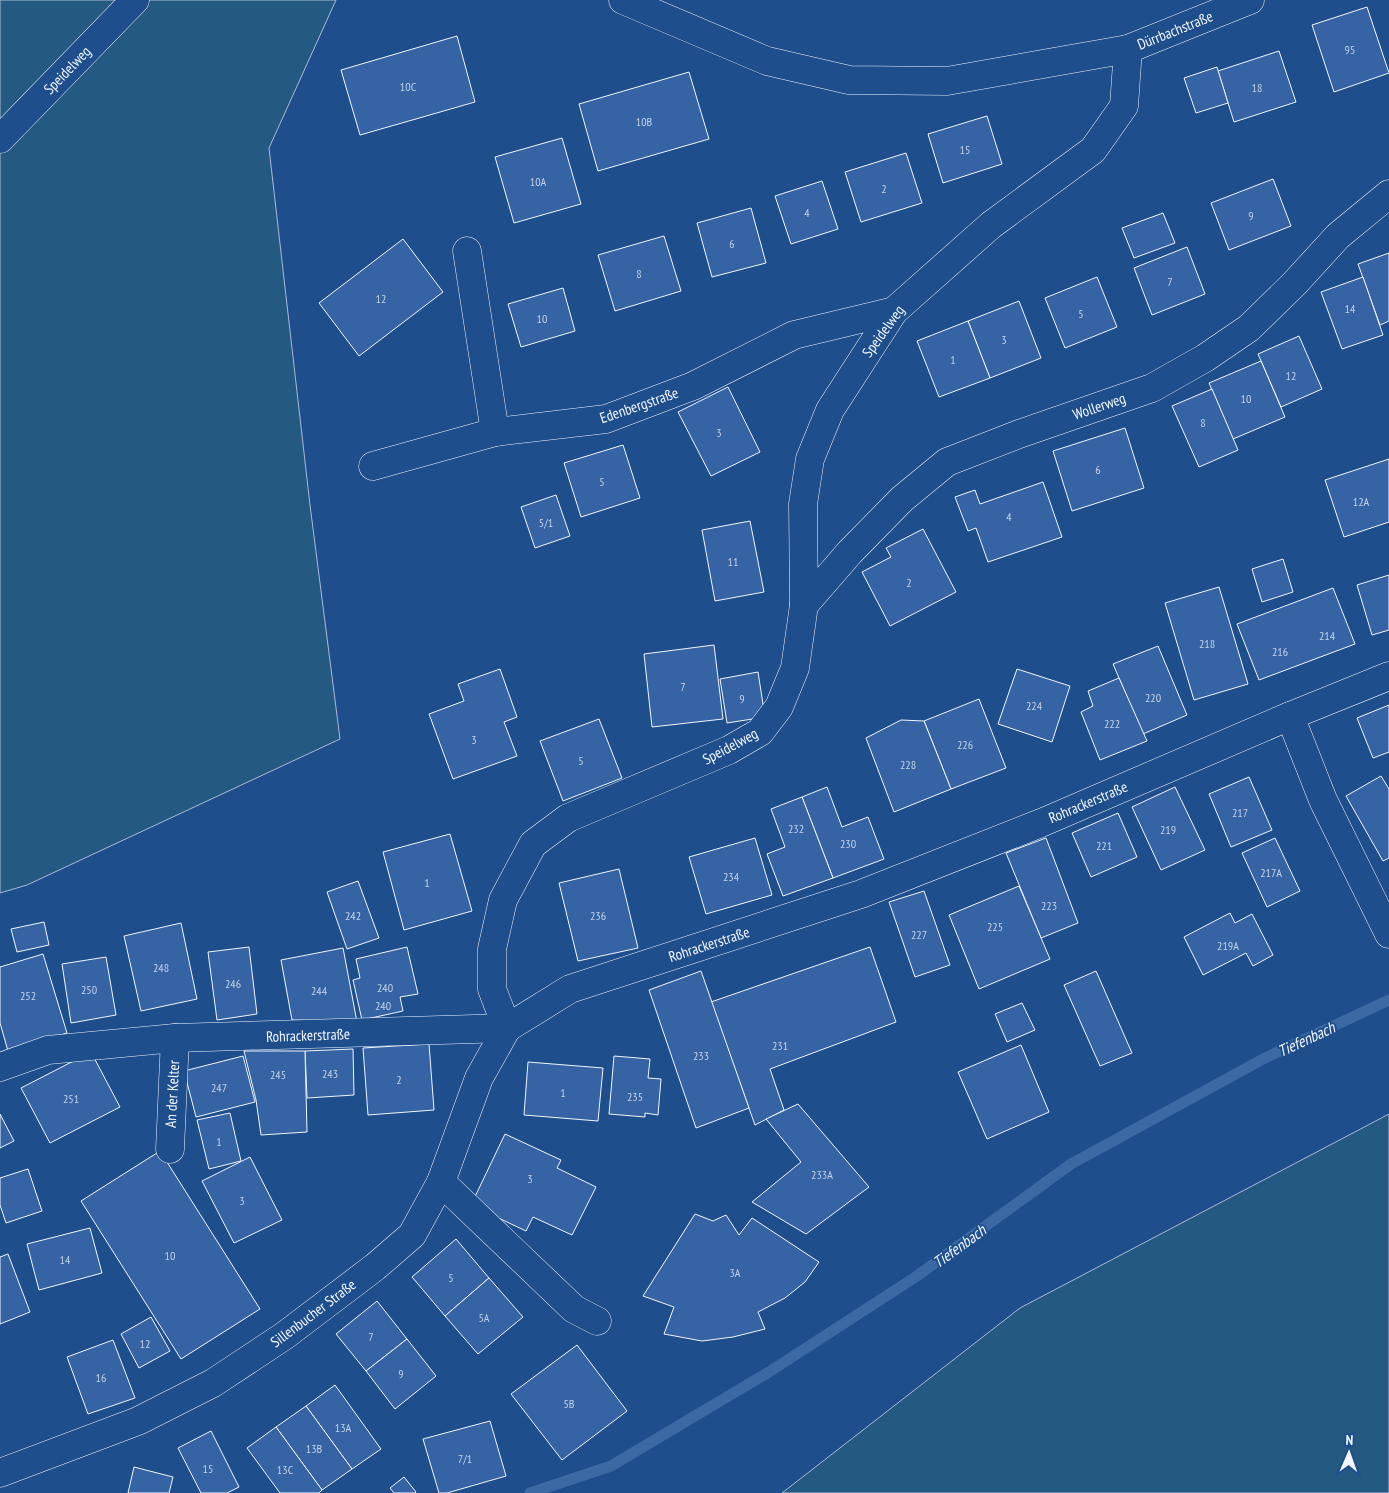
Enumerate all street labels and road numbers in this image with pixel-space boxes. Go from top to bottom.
street label: Dürrbachstraße [1134,6,1216,54]
street label: Speidelweg [39,42,95,98]
street label: Speidelweg [858,301,908,361]
street label: Edenbergstraße [597,383,681,427]
street label: Wollerweg [1070,388,1128,424]
street label: Speidelweg [699,724,761,768]
street label: Rohrackerstraße [1046,777,1130,827]
street label: Rohrackerstraße [666,922,752,966]
street label: Rohrackerstraße [266,1024,350,1046]
street label: An der Kelter [161,1059,183,1128]
street label: Sillenbucher Straße [267,1275,359,1351]

